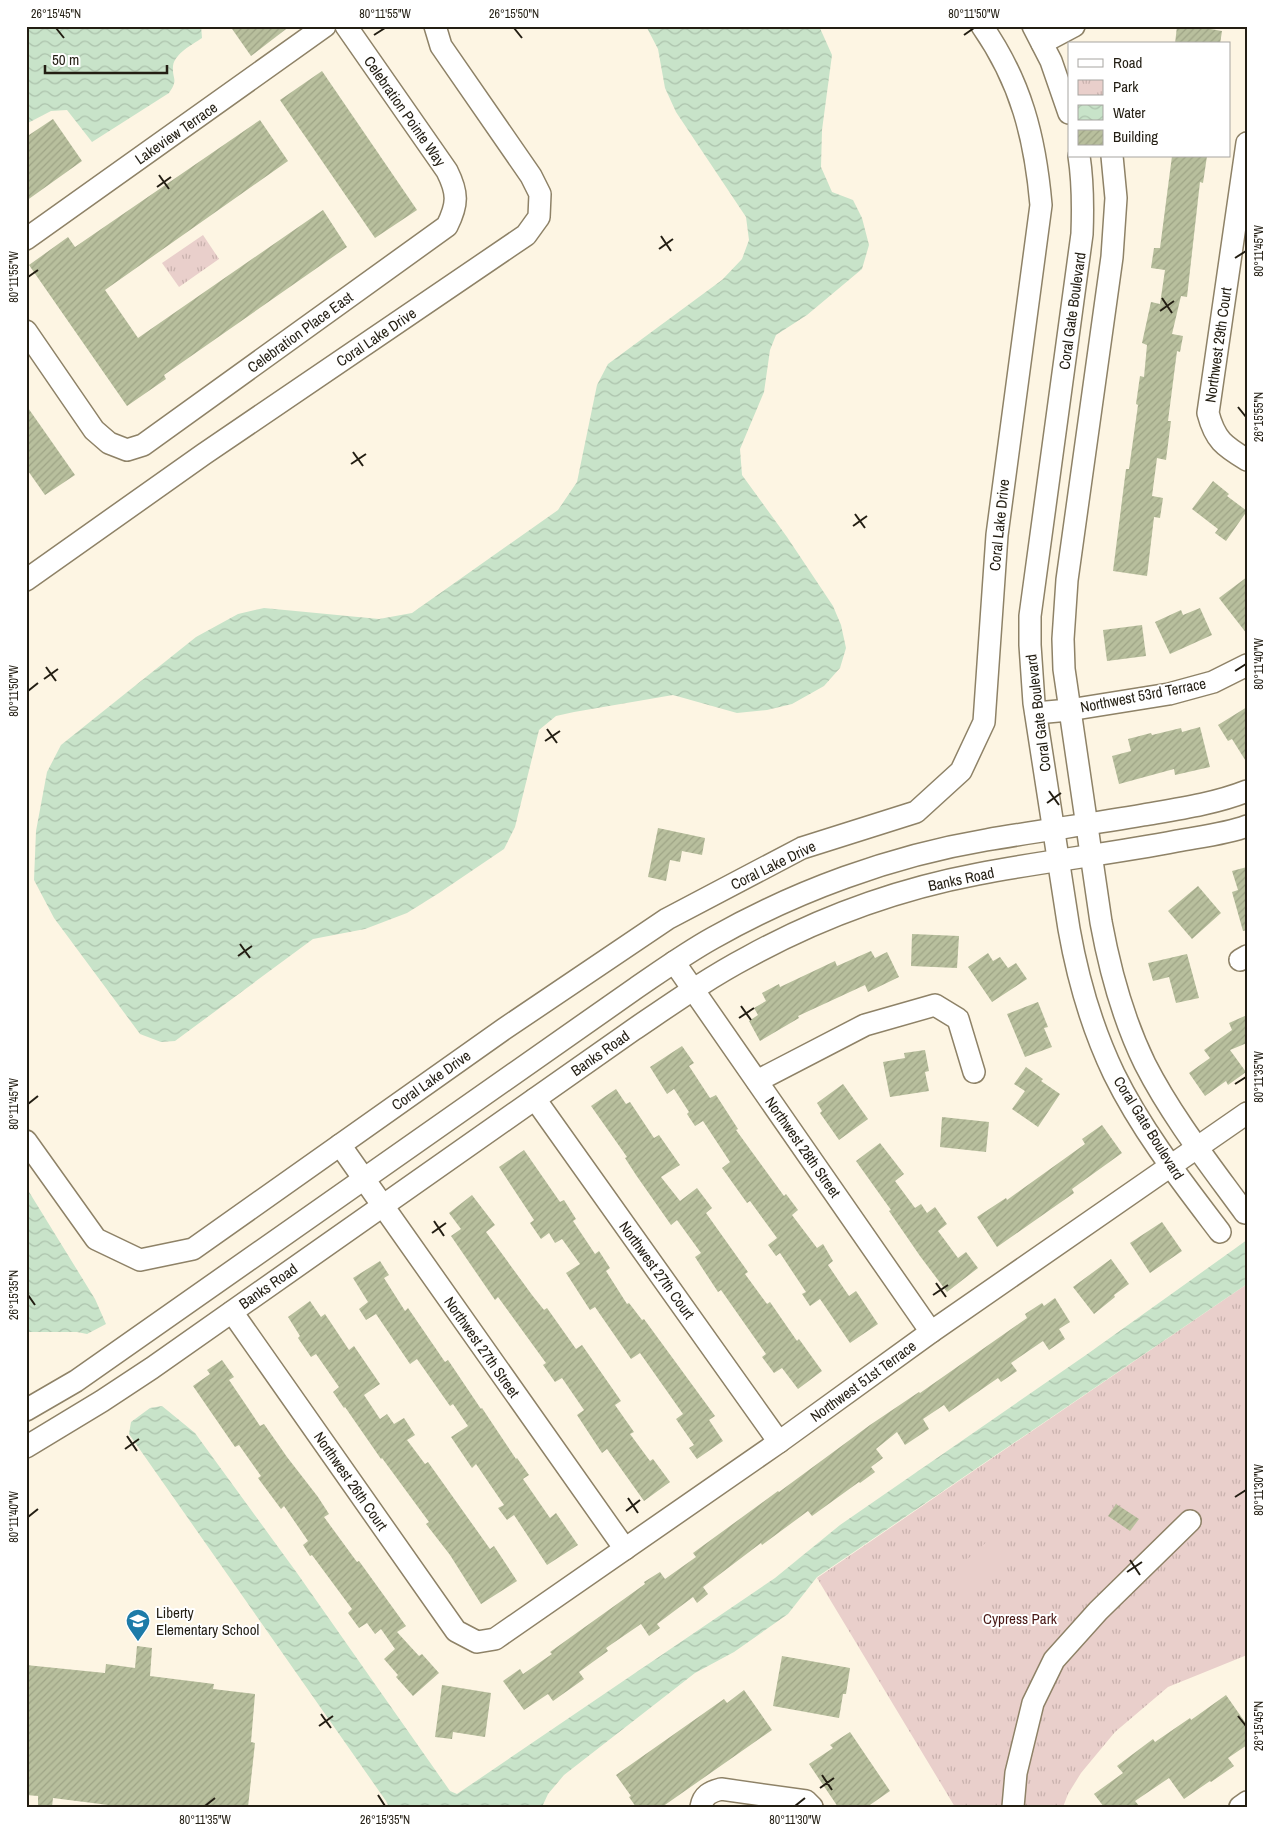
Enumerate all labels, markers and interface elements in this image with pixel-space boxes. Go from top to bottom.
text: 26°15'45"N [31,6,81,22]
text: 80°11'55"W [359,6,411,22]
text: 26°15'50"N [489,6,539,22]
text: 80°11'50"W [948,6,1000,22]
scale bar [45,42,168,74]
legend [1068,42,1230,158]
text: 50 m [52,49,79,70]
street label: Celebration Pointe Way [359,52,451,171]
text: Road [1113,52,1142,73]
text: Park [1113,76,1139,97]
street label: Lakeview Terrace [131,97,222,169]
text: Water [1113,102,1145,123]
text: Building [1113,126,1158,147]
text: 80°11'45"W [1251,225,1267,277]
text: 80°11'55"W [6,251,22,303]
street label: Coral Gate Boulevard [1053,251,1091,371]
street label: Northwest 29th Court [1200,285,1237,404]
street label: Celebration Place East [243,286,358,377]
street label: Coral Lake Drive [332,302,420,372]
text: 26°15'55"N [1251,392,1267,442]
street label: Coral Lake Drive [984,478,1014,572]
text: 80°11'40"W [1251,638,1267,690]
street label: Coral Gate Boulevard [1020,653,1056,773]
text: 80°11'50"W [6,665,22,717]
street label: Northwest 53rd Terrace [1078,672,1208,717]
street label: Coral Lake Drive [727,835,819,895]
street label: Banks Road [926,862,996,896]
street label: Banks Road [567,1025,633,1081]
street label: Coral Lake Drive [387,1045,475,1115]
text: 80°11'35"W [1251,1051,1267,1103]
street label: Coral Gate Boulevard [1109,1072,1189,1184]
text: 80°11'45"W [6,1078,22,1130]
street label: Northwest 28th Street [760,1092,846,1202]
street label: Northwest 27th Court [614,1217,700,1324]
street label: Banks Road [235,1258,301,1314]
text: 26°15'35"N [6,1270,22,1320]
street label: Northwest 27th Street [439,1292,525,1402]
street label: Northwest 51st Terrace [806,1335,920,1427]
street label: Northwest 26th Court [309,1427,393,1535]
text: 80°11'30"W [1251,1464,1267,1516]
text: 80°11'40"W [6,1491,22,1543]
place label: Liberty Elementary School [156,1602,259,1640]
school or university icon: Liberty Elementary School [125,1608,151,1642]
park label: Cypress Park [983,1608,1058,1629]
text: 26°15'45"N [1251,1701,1267,1751]
text: 80°11'35"W [179,1812,231,1828]
text: 26°15'35"N [360,1812,410,1828]
text: 80°11'30"W [769,1812,821,1828]

